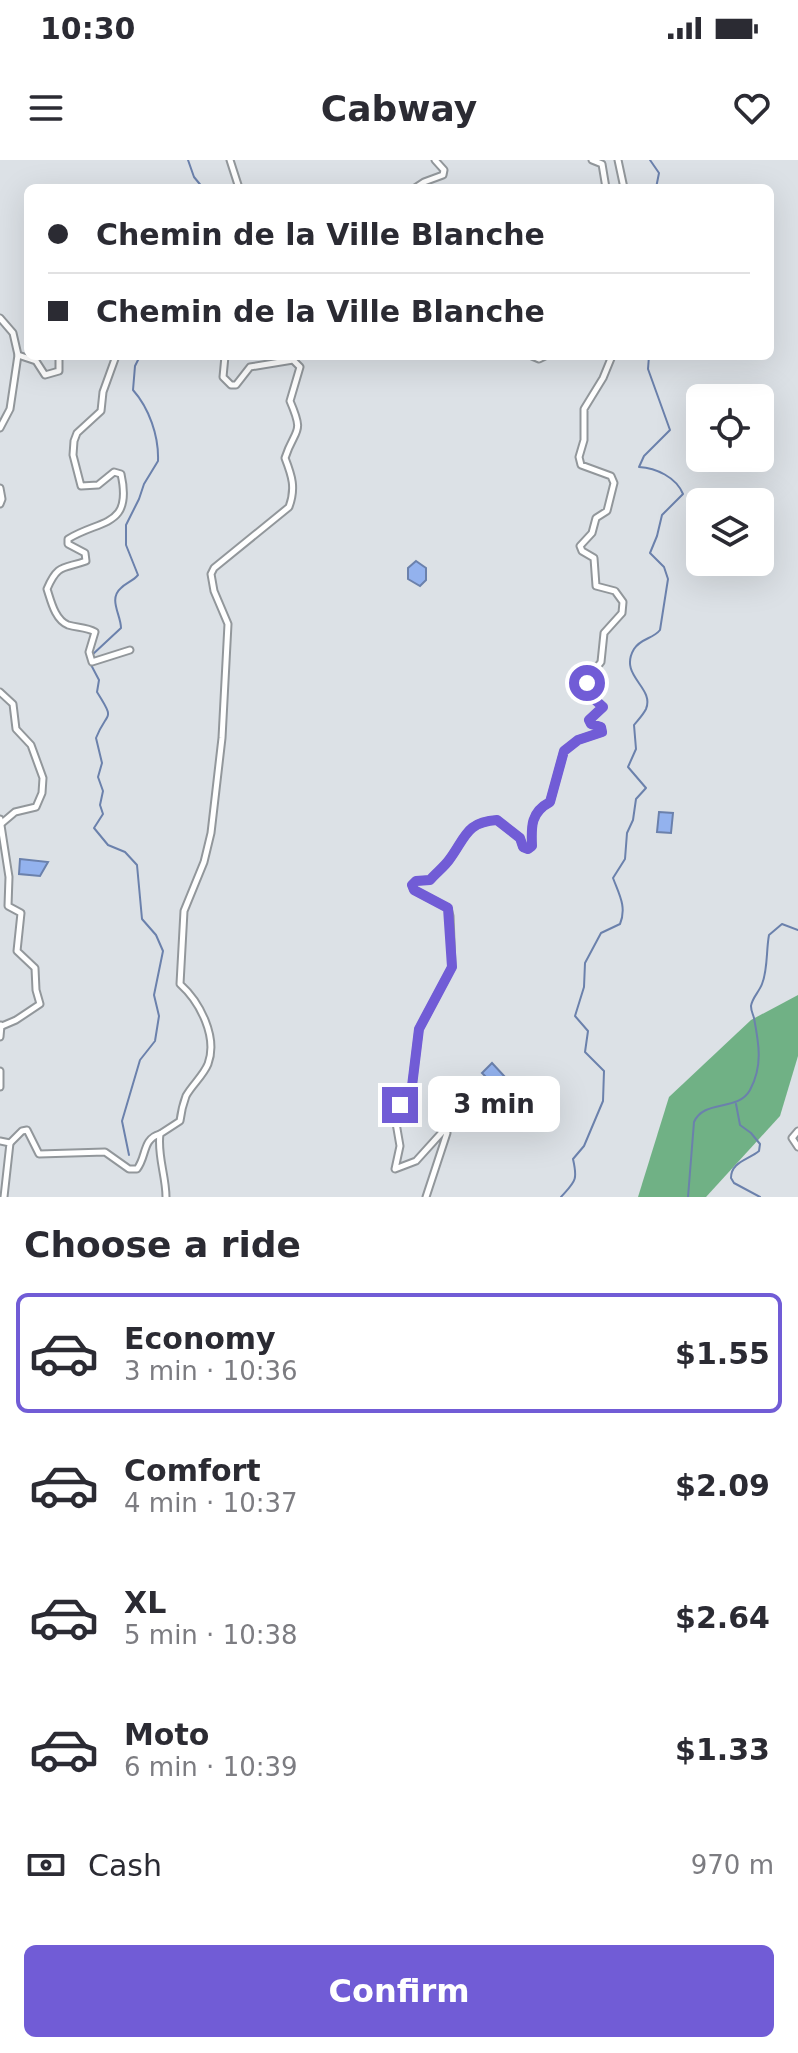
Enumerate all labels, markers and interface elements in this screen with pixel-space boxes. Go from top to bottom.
text: 10:30 [40,11,136,46]
icon: menu [24,86,68,130]
icon: heart [730,86,774,130]
text: Cabway [321,88,477,129]
text: Chemin de la Ville Blanche [96,217,545,252]
text: Chemin de la Ville Blanche [96,294,545,329]
map controls [686,384,774,576]
button: locate [686,384,774,472]
button: layers [686,488,774,576]
route start [569,665,605,701]
callout: 3 min [428,1077,560,1133]
route end [382,1087,418,1123]
text: 3 min [453,1089,535,1119]
text: Choose a ride [24,1224,301,1265]
icon: car [28,1317,100,1389]
text: Economy [124,1321,276,1356]
text: $1.55 [675,1336,770,1371]
text: 3 min · 10:36 [124,1356,298,1386]
icon: car [28,1449,100,1521]
text: Comfort [124,1453,261,1488]
text: $2.09 [675,1468,770,1503]
text: 4 min · 10:37 [124,1488,298,1518]
icon: car [28,1581,100,1653]
text: XL [124,1585,166,1620]
text: $2.64 [675,1600,770,1635]
text: 5 min · 10:38 [124,1620,298,1650]
icon: car [28,1713,100,1785]
text: Moto [124,1717,209,1752]
text: $1.33 [675,1732,770,1767]
text: 6 min · 10:39 [124,1752,298,1782]
icon: cash [24,1843,68,1887]
text: Cash [88,1848,162,1883]
text: 970 m [691,1850,774,1880]
button: Confirm [24,1945,774,2037]

